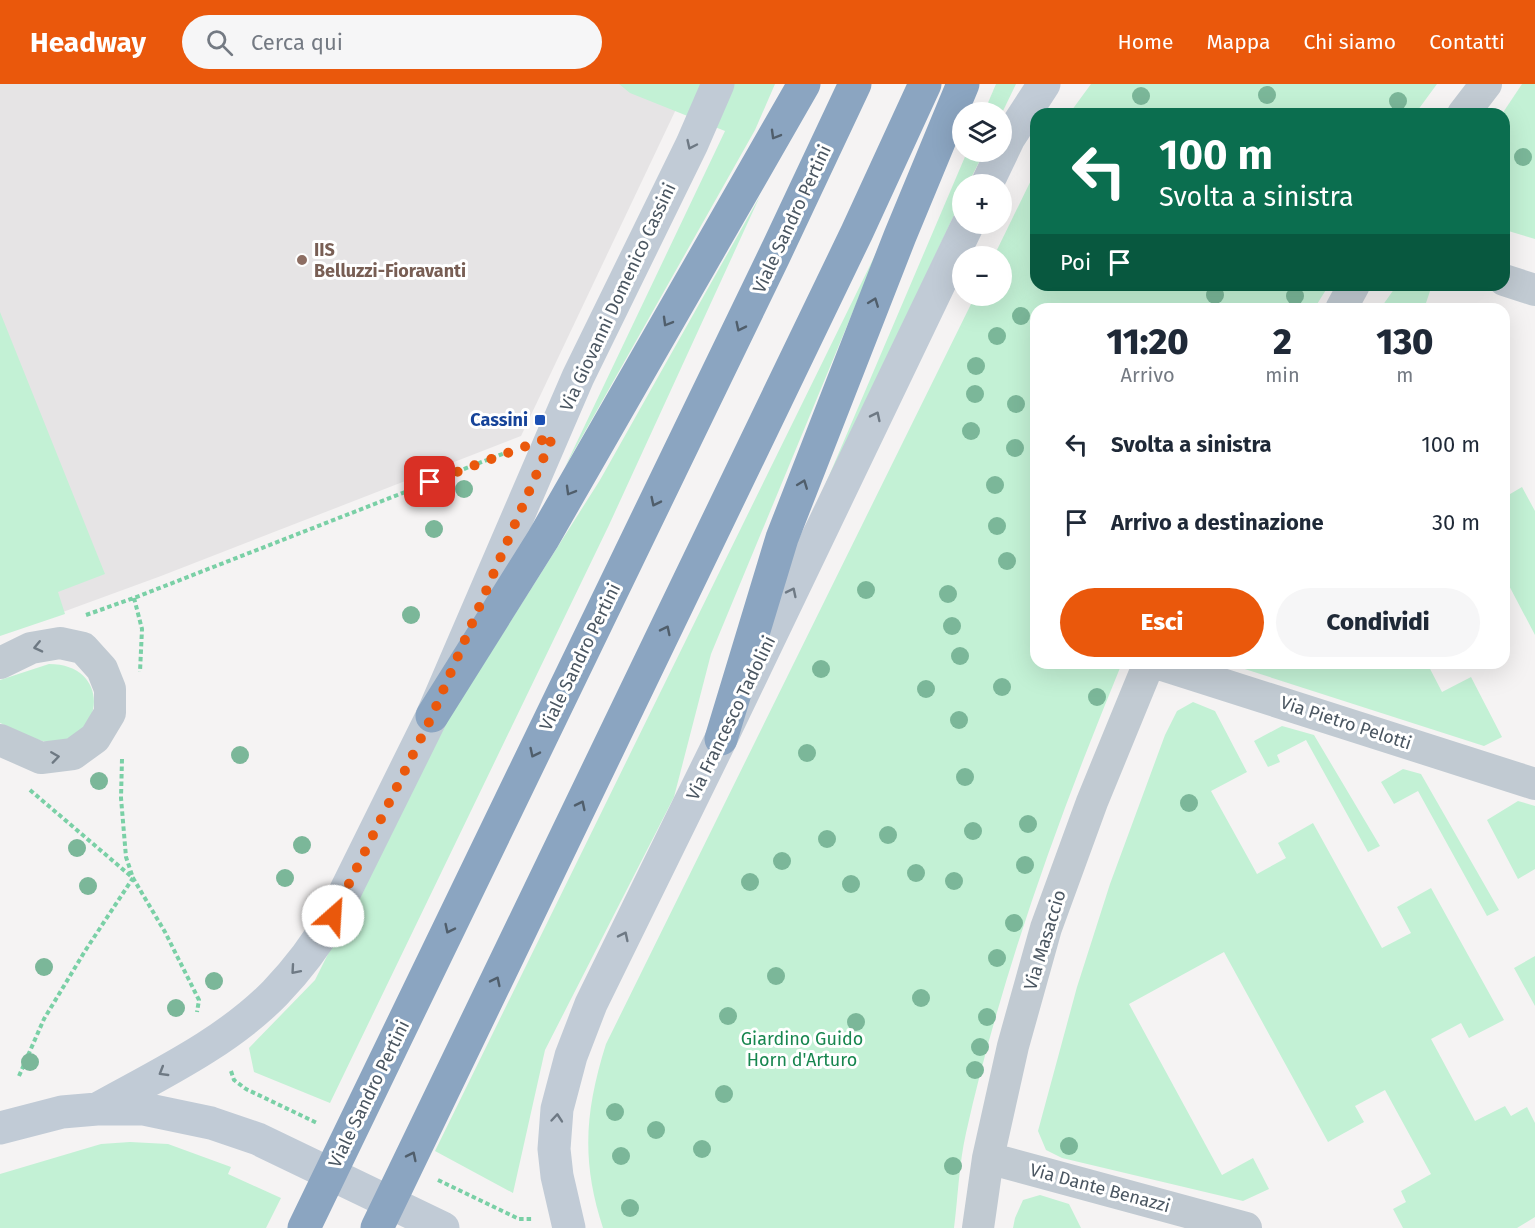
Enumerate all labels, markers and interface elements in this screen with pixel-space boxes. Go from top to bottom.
search box [182,15,602,69]
text: Headway [30,26,146,59]
icon: search [203,26,236,59]
text: Cerca qui [251,29,343,56]
text: Home [1117,29,1173,55]
text: Mappa [1206,29,1270,55]
text: Chi siamo [1303,29,1396,55]
text: Contatti [1429,29,1505,55]
map controls [952,102,1012,306]
button: layers [952,102,1012,162]
one-way arrow [771,129,782,139]
text: 100 m [1159,130,1273,180]
icon: left [1060,132,1138,210]
one-way arrow [686,138,698,149]
street label: Viale Sandro Pertini [748,141,836,297]
button: + [952,174,1012,234]
street label: Via Giovanni Domenico Cassini [555,179,681,415]
text: Svolta a sinistra [1159,181,1354,213]
place label: IIS Belluzzi-Fioravanti [314,239,466,282]
button: − [952,246,1012,306]
icon: arrive [1103,246,1136,279]
text: Poi [1060,249,1091,276]
marker: IIS Belluzzi-Fioravanti [295,253,309,267]
one-way arrow [867,297,879,308]
one-way arrow [663,316,675,326]
one-way arrow [736,320,748,331]
text: 11:20 [1106,320,1189,364]
text: 2 [1273,320,1292,364]
text: 130 [1376,320,1434,364]
text: Arrivo [1121,363,1175,387]
text: min [1265,363,1300,387]
text: m [1396,363,1413,387]
place label: Cassini [470,409,528,431]
one-way arrow [869,411,881,422]
marker: Cassini [533,413,547,427]
icon: left [1060,428,1093,461]
text: Svolta a sinistra [1111,431,1272,458]
text: 100 m [1421,431,1480,458]
pin [404,456,455,507]
icon: arrive [413,465,446,498]
one-way arrow [796,479,808,490]
one-way arrow [566,485,578,495]
one-way arrow [651,496,663,507]
icon: arrive [1060,506,1093,539]
text: Arrivo a destinazione [1111,509,1324,536]
text: 30 m [1432,509,1480,536]
street label: Viale Sandro Pertini [535,580,625,734]
one-way arrow [784,587,796,598]
button: Esci [1060,588,1264,657]
button: Condividi [1276,588,1480,657]
one-way arrow [659,625,670,636]
street label: Via Francesco Tadolini [682,632,780,804]
one-way arrow [34,640,44,653]
street label: Via Pietro Pelotti [1278,691,1414,755]
one-way arrow [529,747,541,758]
one-way arrow [50,751,59,763]
one-way arrow [574,801,586,812]
position arrow [301,884,365,948]
street label: Via Masaccio [1019,887,1071,993]
one-way arrow [444,922,456,933]
one-way arrow [617,932,629,943]
one-way arrow [291,963,302,974]
one-way arrow [489,976,501,987]
street label: Viale Sandro Pertini [324,1017,414,1171]
park label: Giardino Guido Horn d'Arturo [741,1028,863,1071]
one-way arrow [159,1064,170,1076]
one-way arrow [550,1114,563,1123]
one-way arrow [404,1152,416,1163]
street label: Via Dante Benazzi [1028,1159,1172,1217]

